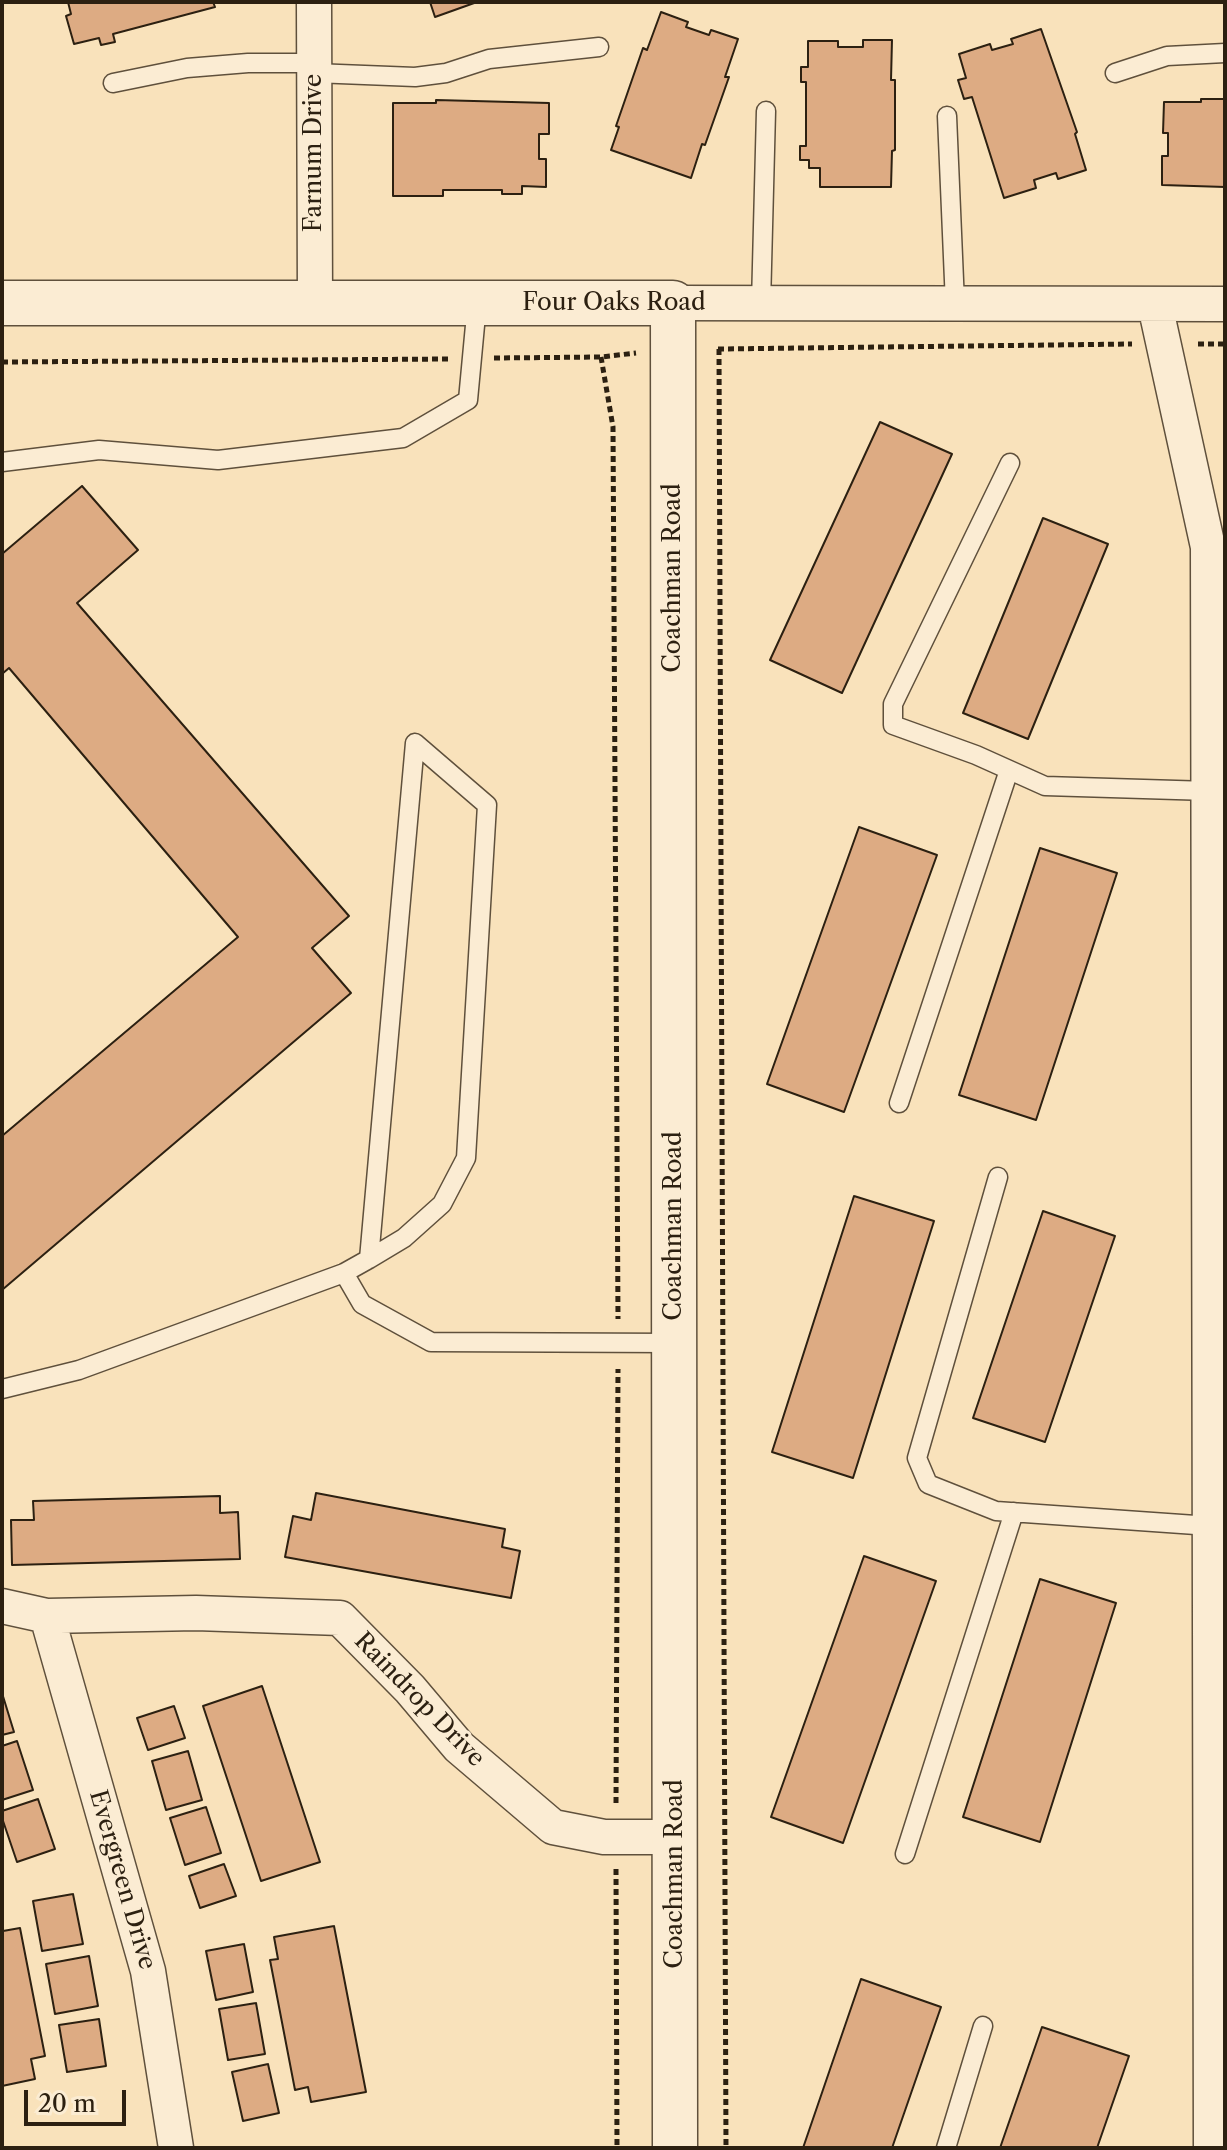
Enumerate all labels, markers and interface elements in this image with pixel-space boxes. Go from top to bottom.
street label: Farnum Drive [300,74,328,232]
street label: Four Oaks Road [522,289,706,317]
street label: Coachman Road [659,483,687,673]
street label: Coachman Road [660,1131,688,1321]
street label: Raindrop Drive [348,1627,490,1773]
street label: Coachman Road [661,1779,689,1969]
street label: Evergreen Drive [83,1787,161,1973]
scale bar [28,2074,130,2124]
text: 20 m [38,2089,96,2118]

